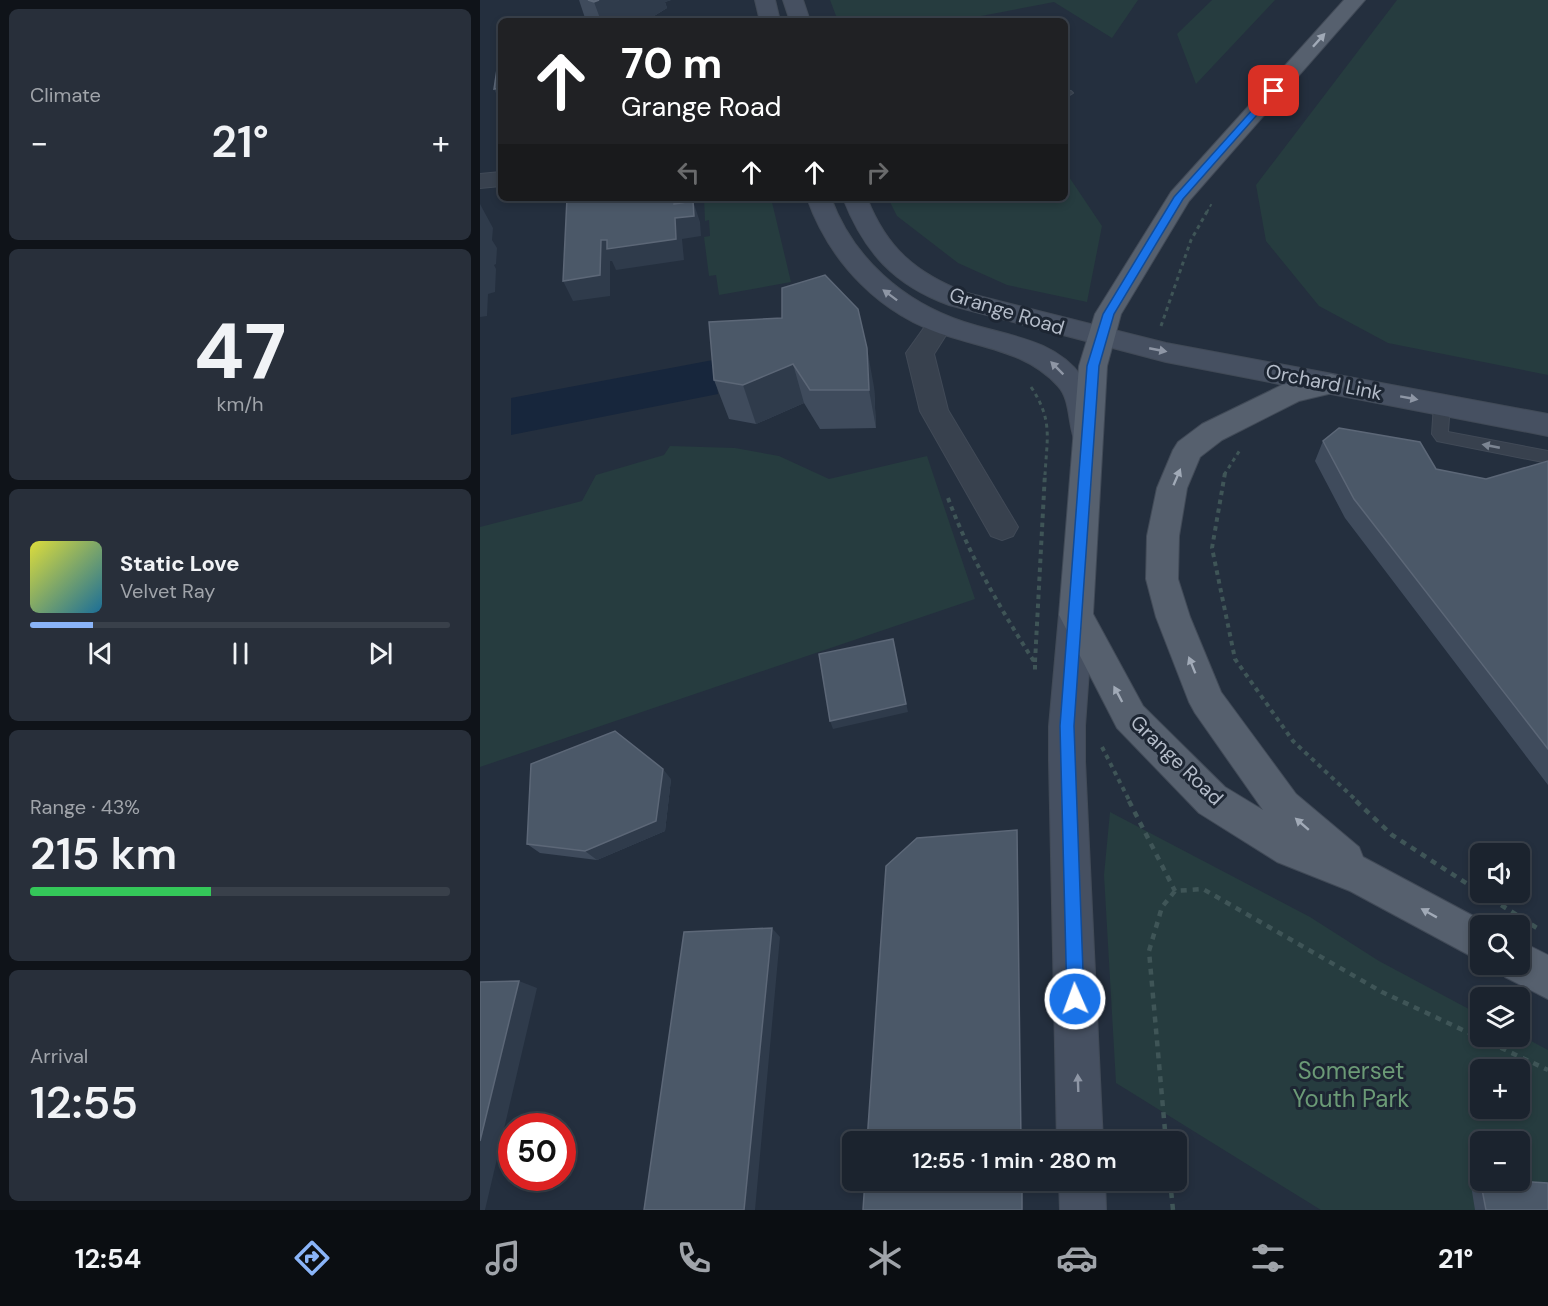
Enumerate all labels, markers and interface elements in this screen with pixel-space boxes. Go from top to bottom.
one-way arrow [1312,33,1325,48]
text: 70 m [621,36,722,91]
icon: ahead [522,42,600,120]
pin [1248,65,1299,116]
icon: arrive [1257,74,1290,107]
text: Climate [30,82,101,108]
text: Grange Road [621,89,782,124]
text: 21° [211,112,269,171]
text: − [30,121,48,164]
text: + [432,121,450,164]
icon: left [672,156,705,189]
icon: ahead [735,156,768,189]
icon: ahead [798,156,831,189]
icon: right [861,156,894,189]
street label: Grange Road [946,281,1068,341]
one-way arrow [882,288,898,301]
text: 47 [194,301,286,402]
one-way arrow [1149,346,1168,355]
street label: Orchard Link [1264,358,1384,406]
one-way arrow [1050,361,1064,375]
text: km/h [216,391,264,417]
one-way arrow [1400,394,1419,403]
one-way arrow [1481,441,1500,450]
one-way arrow [1172,467,1182,485]
text: Static Love [120,549,240,578]
text: Velvet Ray [120,578,215,604]
icon: previous [84,637,117,670]
icon: pause [224,637,257,670]
icon: next [364,637,397,670]
one-way arrow [1187,656,1196,674]
one-way arrow [1113,685,1123,703]
street label: Grange Road [1125,709,1229,811]
text: Range · 43% [30,794,140,820]
one-way arrow [1295,818,1310,831]
text: 215 km [30,824,177,883]
map controls [1470,843,1530,1191]
button: sound [1470,843,1530,903]
one-way arrow [1420,908,1437,918]
button: search [1470,915,1530,975]
position arrow [1043,967,1107,1031]
button: layers [1470,987,1530,1047]
text: Arrival [30,1043,88,1069]
park label: Somerset Youth Park [1293,1055,1409,1114]
button: + [1470,1059,1530,1119]
text: 12:55 [30,1073,138,1132]
one-way arrow [1074,1074,1083,1093]
speed limit sign: 50 [498,1113,576,1191]
button: − [1470,1131,1530,1191]
text: 12:55 · 1 min · 280 m [912,1146,1117,1175]
icon: directions [291,1237,333,1279]
icon: music [482,1237,524,1279]
icon: phone [673,1237,715,1279]
icon: climate [864,1237,906,1279]
icon: car [1056,1237,1098,1279]
icon: filters [1247,1237,1289,1279]
text: 12:54 [75,1241,141,1276]
text: 21° [1438,1241,1473,1276]

